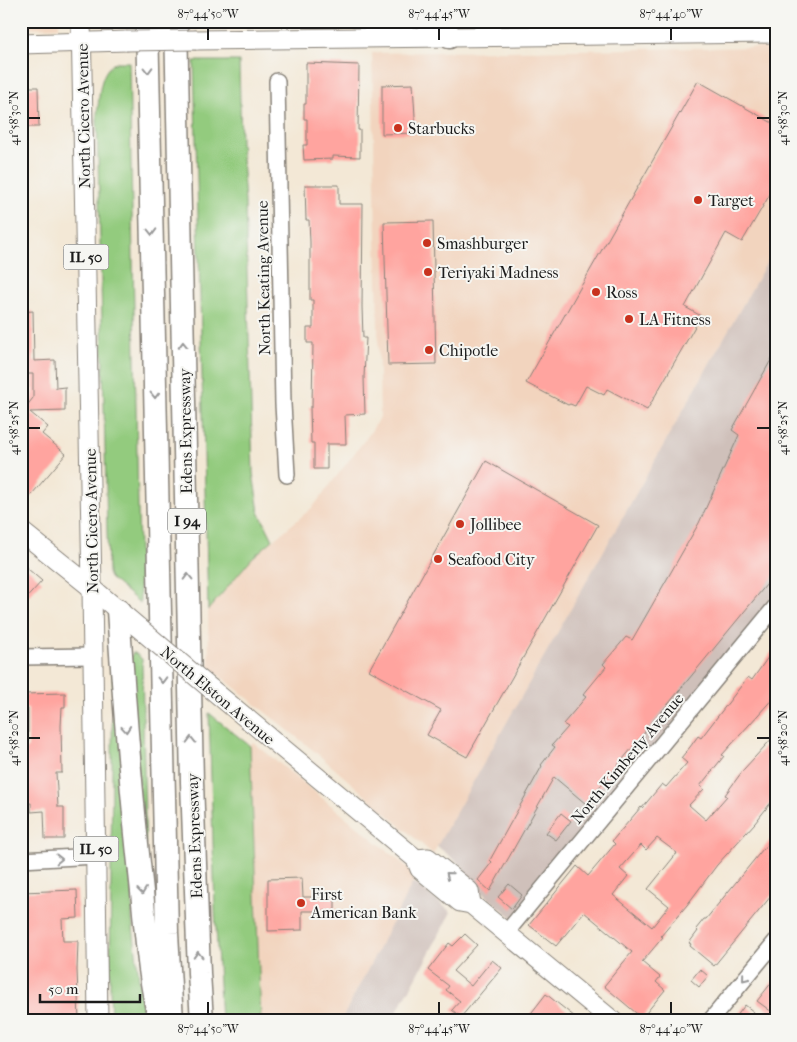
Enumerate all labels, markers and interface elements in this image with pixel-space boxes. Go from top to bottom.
text: 87°44'50"W [177,7,240,21]
text: 87°44'45"W [408,7,471,21]
text: 87°44'40"W [639,7,704,21]
street label: North Cicero Avenue [73,43,94,189]
one-way arrow [143,66,153,74]
text: 41°58'30"N [7,91,21,145]
text: 41°58'30"N [776,91,790,145]
place label: Starbucks [408,119,475,138]
marker: Starbucks [392,122,404,134]
place label: Target [708,191,754,210]
marker: Target [692,194,704,206]
street label: North Keating Avenue [253,200,274,356]
one-way arrow [147,229,157,237]
place label: Smashburger [437,234,528,253]
marker: Smashburger [421,237,433,249]
road number: IL 50 [64,244,108,270]
place label: Teriyaki Madness [438,263,559,282]
marker: Teriyaki Madness [422,266,434,278]
place label: Ross [606,283,637,302]
marker: Ross [590,286,602,298]
place label: LA Fitness [639,310,711,329]
marker: LA Fitness [623,313,635,325]
one-way arrow [178,341,188,348]
place label: Chipotle [439,341,498,360]
marker: Chipotle [423,344,435,356]
street label: Edens Expressway [175,368,196,494]
one-way arrow [150,391,161,399]
text: 41°58'25"N [7,401,21,455]
text: 41°58'25"N [776,401,790,455]
street label: North Cicero Avenue [81,448,102,594]
road number: I 94 [168,508,206,534]
place label: Jollibee [468,515,521,534]
marker: Jollibee [454,518,466,530]
place label: Seafood City [448,550,535,569]
marker: Seafood City [432,553,444,565]
one-way arrow [183,573,194,581]
street label: North Elston Avenue [157,642,279,749]
one-way arrow [156,676,167,684]
street label: North Kimberly Avenue [567,689,688,828]
text: 41°58'20"N [7,710,21,766]
text: 41°58'20"N [776,710,790,766]
one-way arrow [121,725,132,733]
one-way arrow [186,735,197,743]
street label: Edens Expressway [183,772,206,899]
road number: IL 50 [74,836,118,862]
one-way arrow [55,854,63,864]
one-way arrow [446,872,455,881]
place label: First American Bank [310,885,417,922]
one-way arrow [136,887,147,895]
marker: First American Bank [295,897,307,909]
one-way arrow [193,950,203,958]
scale bar [40,972,140,1004]
one-way arrow [741,973,750,982]
text: 50 m [48,980,79,998]
text: 87°44'50"W [177,1022,240,1036]
text: 87°44'45"W [408,1022,471,1036]
text: 87°44'40"W [639,1022,704,1036]

